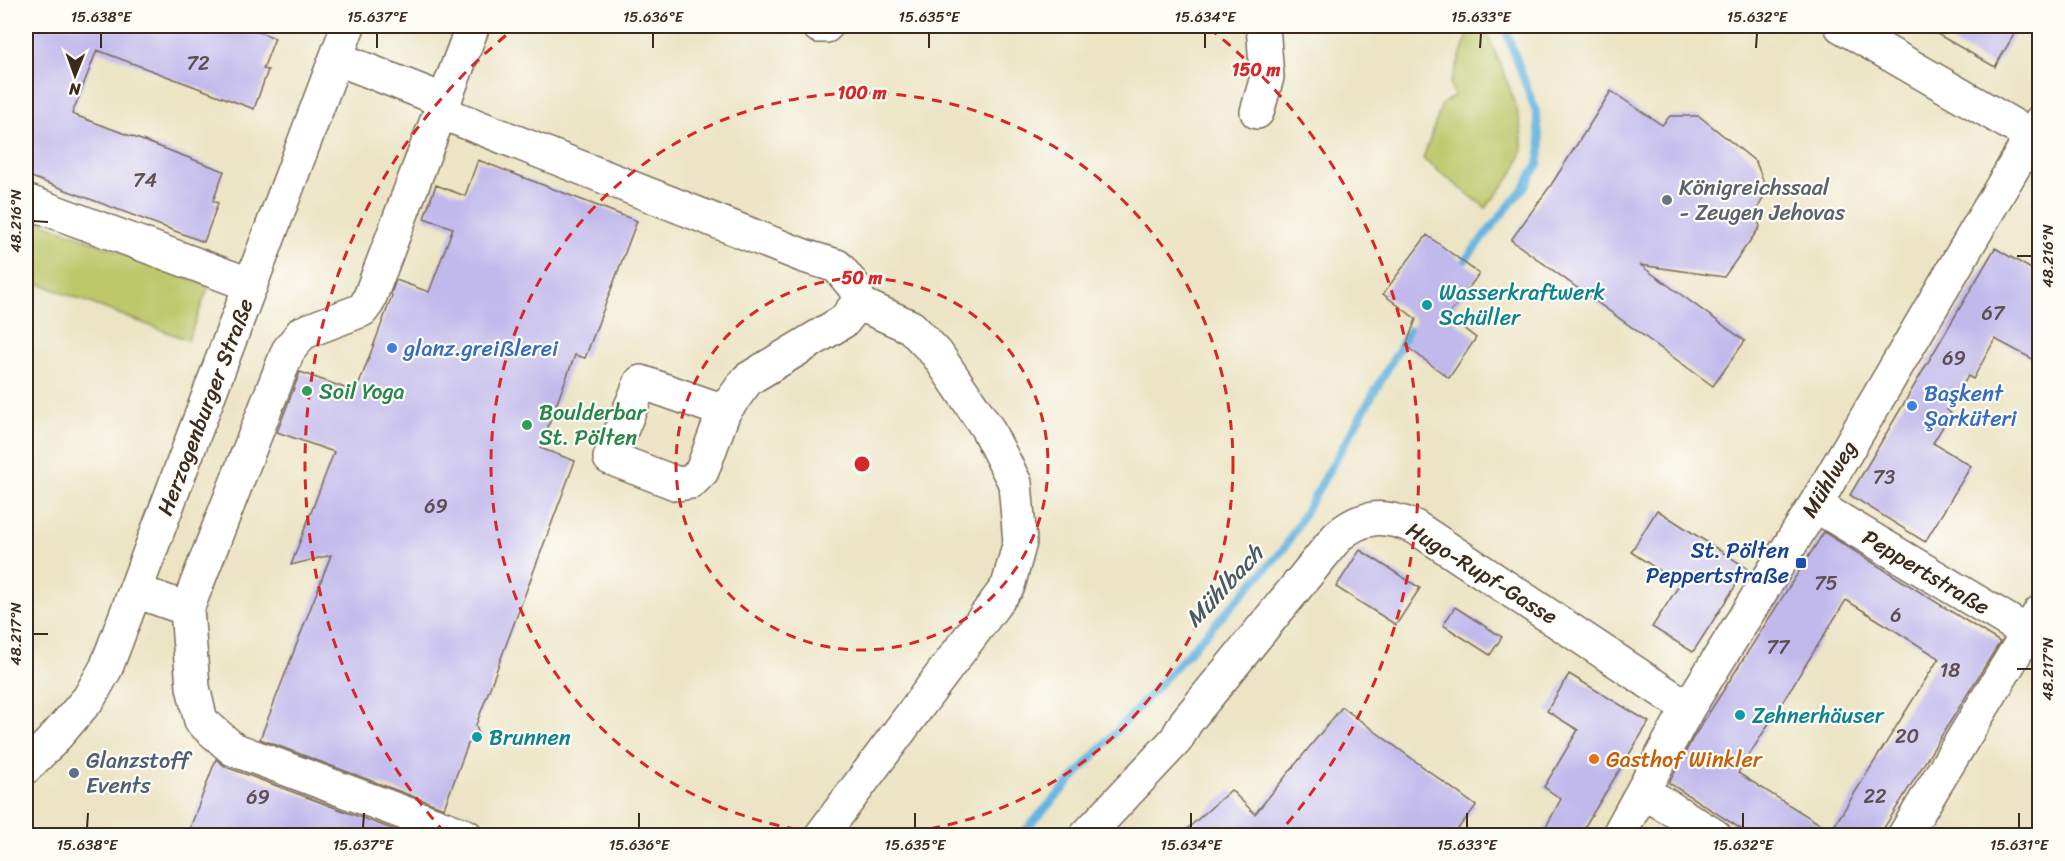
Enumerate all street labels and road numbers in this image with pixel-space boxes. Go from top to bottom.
street label: Herzogenburger Straße [146,293,264,521]
street label: Mühlweg [1790,432,1868,526]
street label: Hugo-Rupf-Gasse [1398,511,1566,635]
street label: Peppertstraße [1855,518,1997,626]

